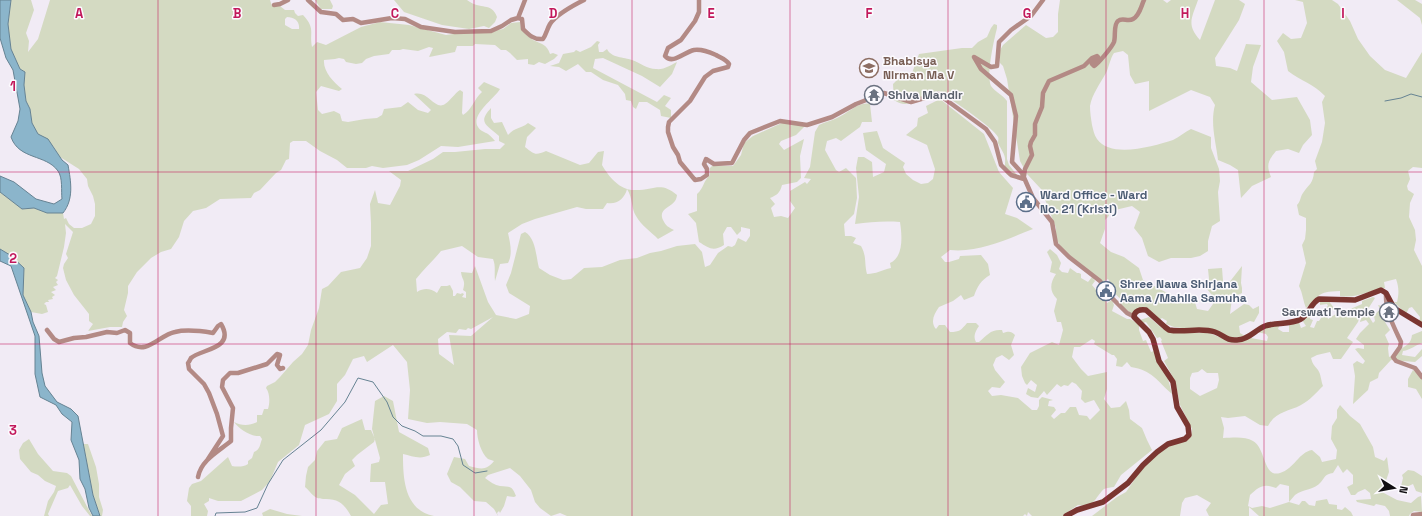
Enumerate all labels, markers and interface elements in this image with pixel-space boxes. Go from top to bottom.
text: A [75,5,84,22]
text: B [233,5,242,22]
text: C [391,5,399,22]
text: D [549,5,558,22]
text: E [707,5,715,22]
text: F [866,5,873,22]
text: G [1023,5,1031,22]
text: H [1181,5,1189,22]
text: I [1341,5,1345,22]
place label: Bhabisya Nirman Ma V [883,53,955,83]
school or university icon: Bhabisya Nirman Ma V [858,57,880,79]
text: 1 [10,78,16,95]
temple icon: Shiva Mandir [863,84,885,106]
place label: Shiva Mandir [888,87,963,103]
place label: Ward Office - Ward No. 21 (Kristi) [1040,187,1147,217]
public building icon: Ward Office - Ward No. 21 (Kristi) [1015,191,1037,213]
text: 2 [9,250,17,267]
place label: Shree Nawa Shirjana Aama /Mahila Samuha [1120,276,1247,306]
public building icon: Shree Nawa Shirjana Aama /Mahila Samuha [1095,280,1117,302]
temple icon: Sarswati Temple [1378,301,1400,323]
place label: Sarswati Temple [1282,304,1375,320]
text: 3 [9,422,17,439]
north arrow [1374,468,1414,508]
text: N [1396,485,1411,495]

